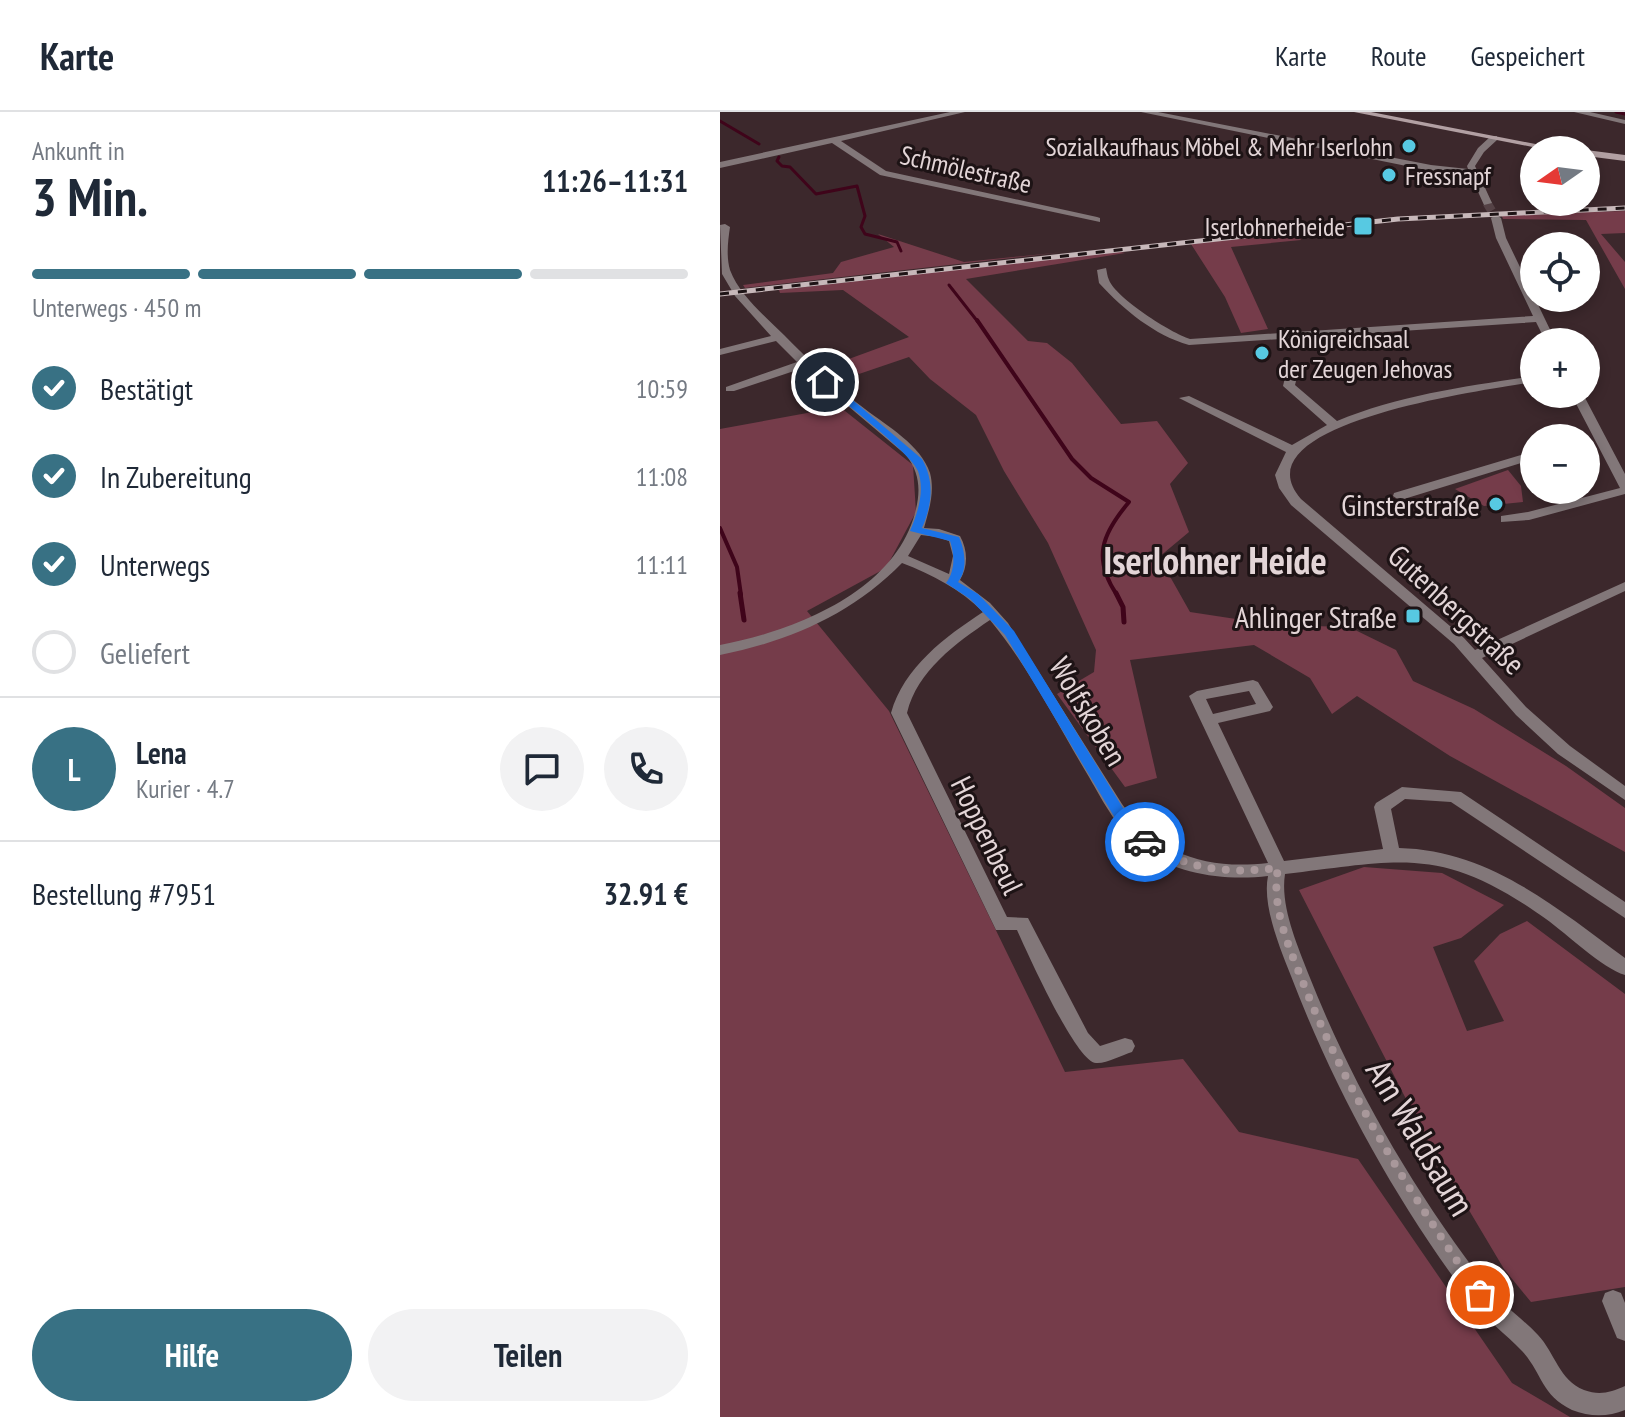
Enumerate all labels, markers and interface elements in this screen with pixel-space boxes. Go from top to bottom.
text: Karte [40,31,114,80]
text: Karte [1275,37,1327,74]
text: Route [1371,37,1426,74]
text: Gespeichert [1470,37,1585,74]
place label: Sozialkaufhaus Möbel & Mehr Iserlohn [1045,130,1393,163]
text: Ankunft in [32,134,125,167]
north arrow [1520,136,1600,216]
map controls [1520,136,1600,504]
marker: Sozialkaufhaus Möbel & Mehr Iserlohn [1400,137,1418,155]
street label: Schmölestraße [897,138,1035,200]
place label: Fressnapf [1405,159,1492,192]
text: 11:26–11:31 [542,161,688,200]
text: 3 Min. [32,163,148,230]
marker: Fressnapf [1380,166,1398,184]
place label: Iserlohnerheide [1204,210,1345,243]
marker: Iserlohnerheide [1352,215,1374,237]
button: locate [1520,232,1600,312]
text: Unterwegs · 450 m [32,291,202,324]
place label: Königreichsaal der Zeugen Jehovas [1278,322,1452,385]
button: + [1520,328,1600,408]
marker: Königreichsaal der Zeugen Jehovas [1253,344,1271,362]
pin [791,348,859,416]
icon: home [803,360,847,404]
icon: check [32,366,76,410]
text: Bestätigt [100,369,193,408]
text: 10:59 [636,372,688,405]
button: − [1520,424,1600,504]
icon: check [32,454,76,498]
text: In Zubereitung [100,457,252,496]
text: 11:08 [636,460,688,493]
place label: Ginsterstraße [1341,485,1480,524]
marker: Ginsterstraße [1487,495,1505,513]
district label: Iserlohner Heide [1103,535,1327,584]
street label: Gutenbergstraße [1380,536,1534,682]
icon: check [32,542,76,586]
text: Unterwegs [100,545,210,584]
text: 11:11 [636,548,688,581]
place label: Ahlinger Straße [1235,597,1397,636]
marker: Ahlinger Straße [1404,607,1422,625]
text: Geliefert [100,633,190,672]
street label: Wolfskoben [1041,650,1137,772]
button: chat [500,727,584,811]
button: phone [604,727,688,811]
text: Lena [136,733,187,772]
text: L [68,750,80,789]
street label: Hoppenbeul [943,770,1033,900]
text: Kurier · 4.7 [136,772,235,805]
courier [1105,802,1185,882]
icon: car [1123,820,1167,864]
text: Bestellung #7951 [32,874,216,913]
text: 32.91 € [604,874,688,913]
street label: Am Waldsaum [1356,1050,1486,1224]
pin [1446,1261,1514,1329]
icon: bag [1458,1273,1502,1317]
button: Hilfe [32,1309,352,1401]
button: Teilen [368,1309,688,1401]

